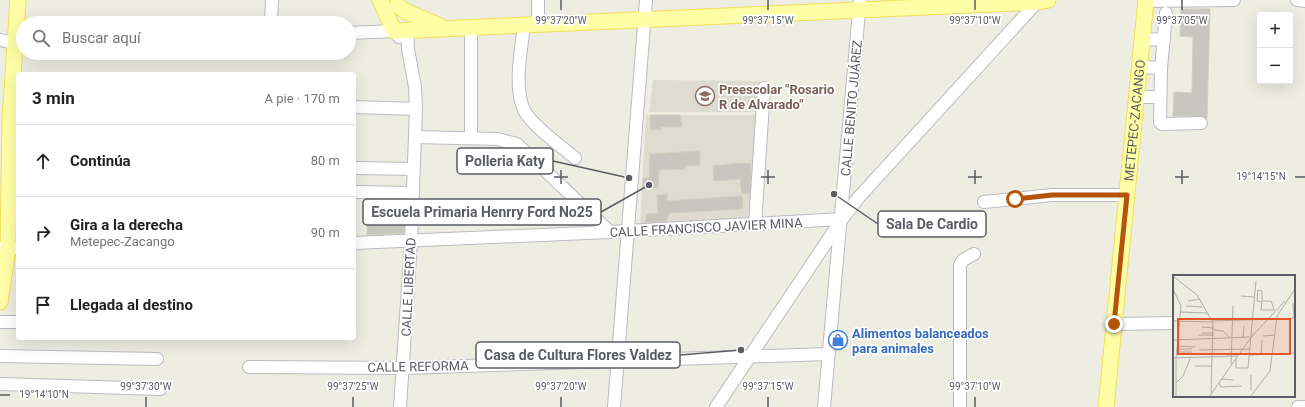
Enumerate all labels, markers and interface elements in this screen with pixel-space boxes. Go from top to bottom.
map controls [1257,12,1293,84]
button: + [1257,12,1293,48]
text: 99°37'20"W [535,15,587,26]
text: 99°37'15"W [742,15,794,26]
text: 99°37'10"W [949,15,1001,26]
text: 99°37'05"W [1156,15,1208,26]
search box [16,16,356,60]
icon: search [30,27,52,49]
text: Buscar aquí [62,29,141,47]
street label: CALLE BENITO JUÁREZ [838,39,865,177]
button: − [1257,48,1293,84]
street label: METEPEC-ZACANGO [1121,59,1148,182]
place label: Preescolar "Rosario R de Alvarado" [719,82,834,112]
school or university icon: Preescolar "Rosario R de Alvarado" [694,85,716,107]
text: 3 min [32,88,75,108]
text: A pie · 170 m [265,91,340,106]
callout: Polleria Katy [457,148,553,174]
icon: ahead [32,150,54,172]
text: Continúa [70,152,131,170]
text: 80 m [311,153,340,168]
text: Polleria Katy [465,153,546,169]
text: 19°14'15"N [1236,171,1286,182]
route start [1006,190,1024,208]
callout: Escuela Primaria Henrry Ford No25 [363,199,601,225]
text: Escuela Primaria Henrry Ford No25 [371,204,593,220]
callout: Sala De Cardio [878,211,986,237]
street label: CALLE FRANCISCO JAVIER MINA [609,215,803,240]
text: Gira a la derecha [70,216,183,234]
text: Sala De Cardio [886,216,978,232]
icon: right [32,222,54,244]
text: 90 m [311,225,340,240]
text: Metepec-Zacango [70,234,175,249]
street label: CALLE LIBERTAD [398,237,419,337]
inset map [1173,275,1295,397]
icon: arrive [32,294,54,316]
text: Llegada al destino [70,296,193,314]
route end [1105,315,1123,333]
place label: Alimentos balanceados para animales [852,326,989,356]
shop icon: Alimentos balanceados para animales [827,329,849,351]
callout: Casa de Cultura Flores Valdez [476,342,680,368]
text: Casa de Cultura Flores Valdez [484,347,672,363]
street label: CALLE REFORMA [367,358,469,375]
text: 99°37'30"W [120,381,172,392]
text: 99°37'25"W [327,381,379,392]
text: 99°37'20"W [535,381,587,392]
text: 99°37'15"W [742,381,794,392]
text: 99°37'10"W [949,381,1001,392]
text: 19°14'10"N [19,389,69,400]

